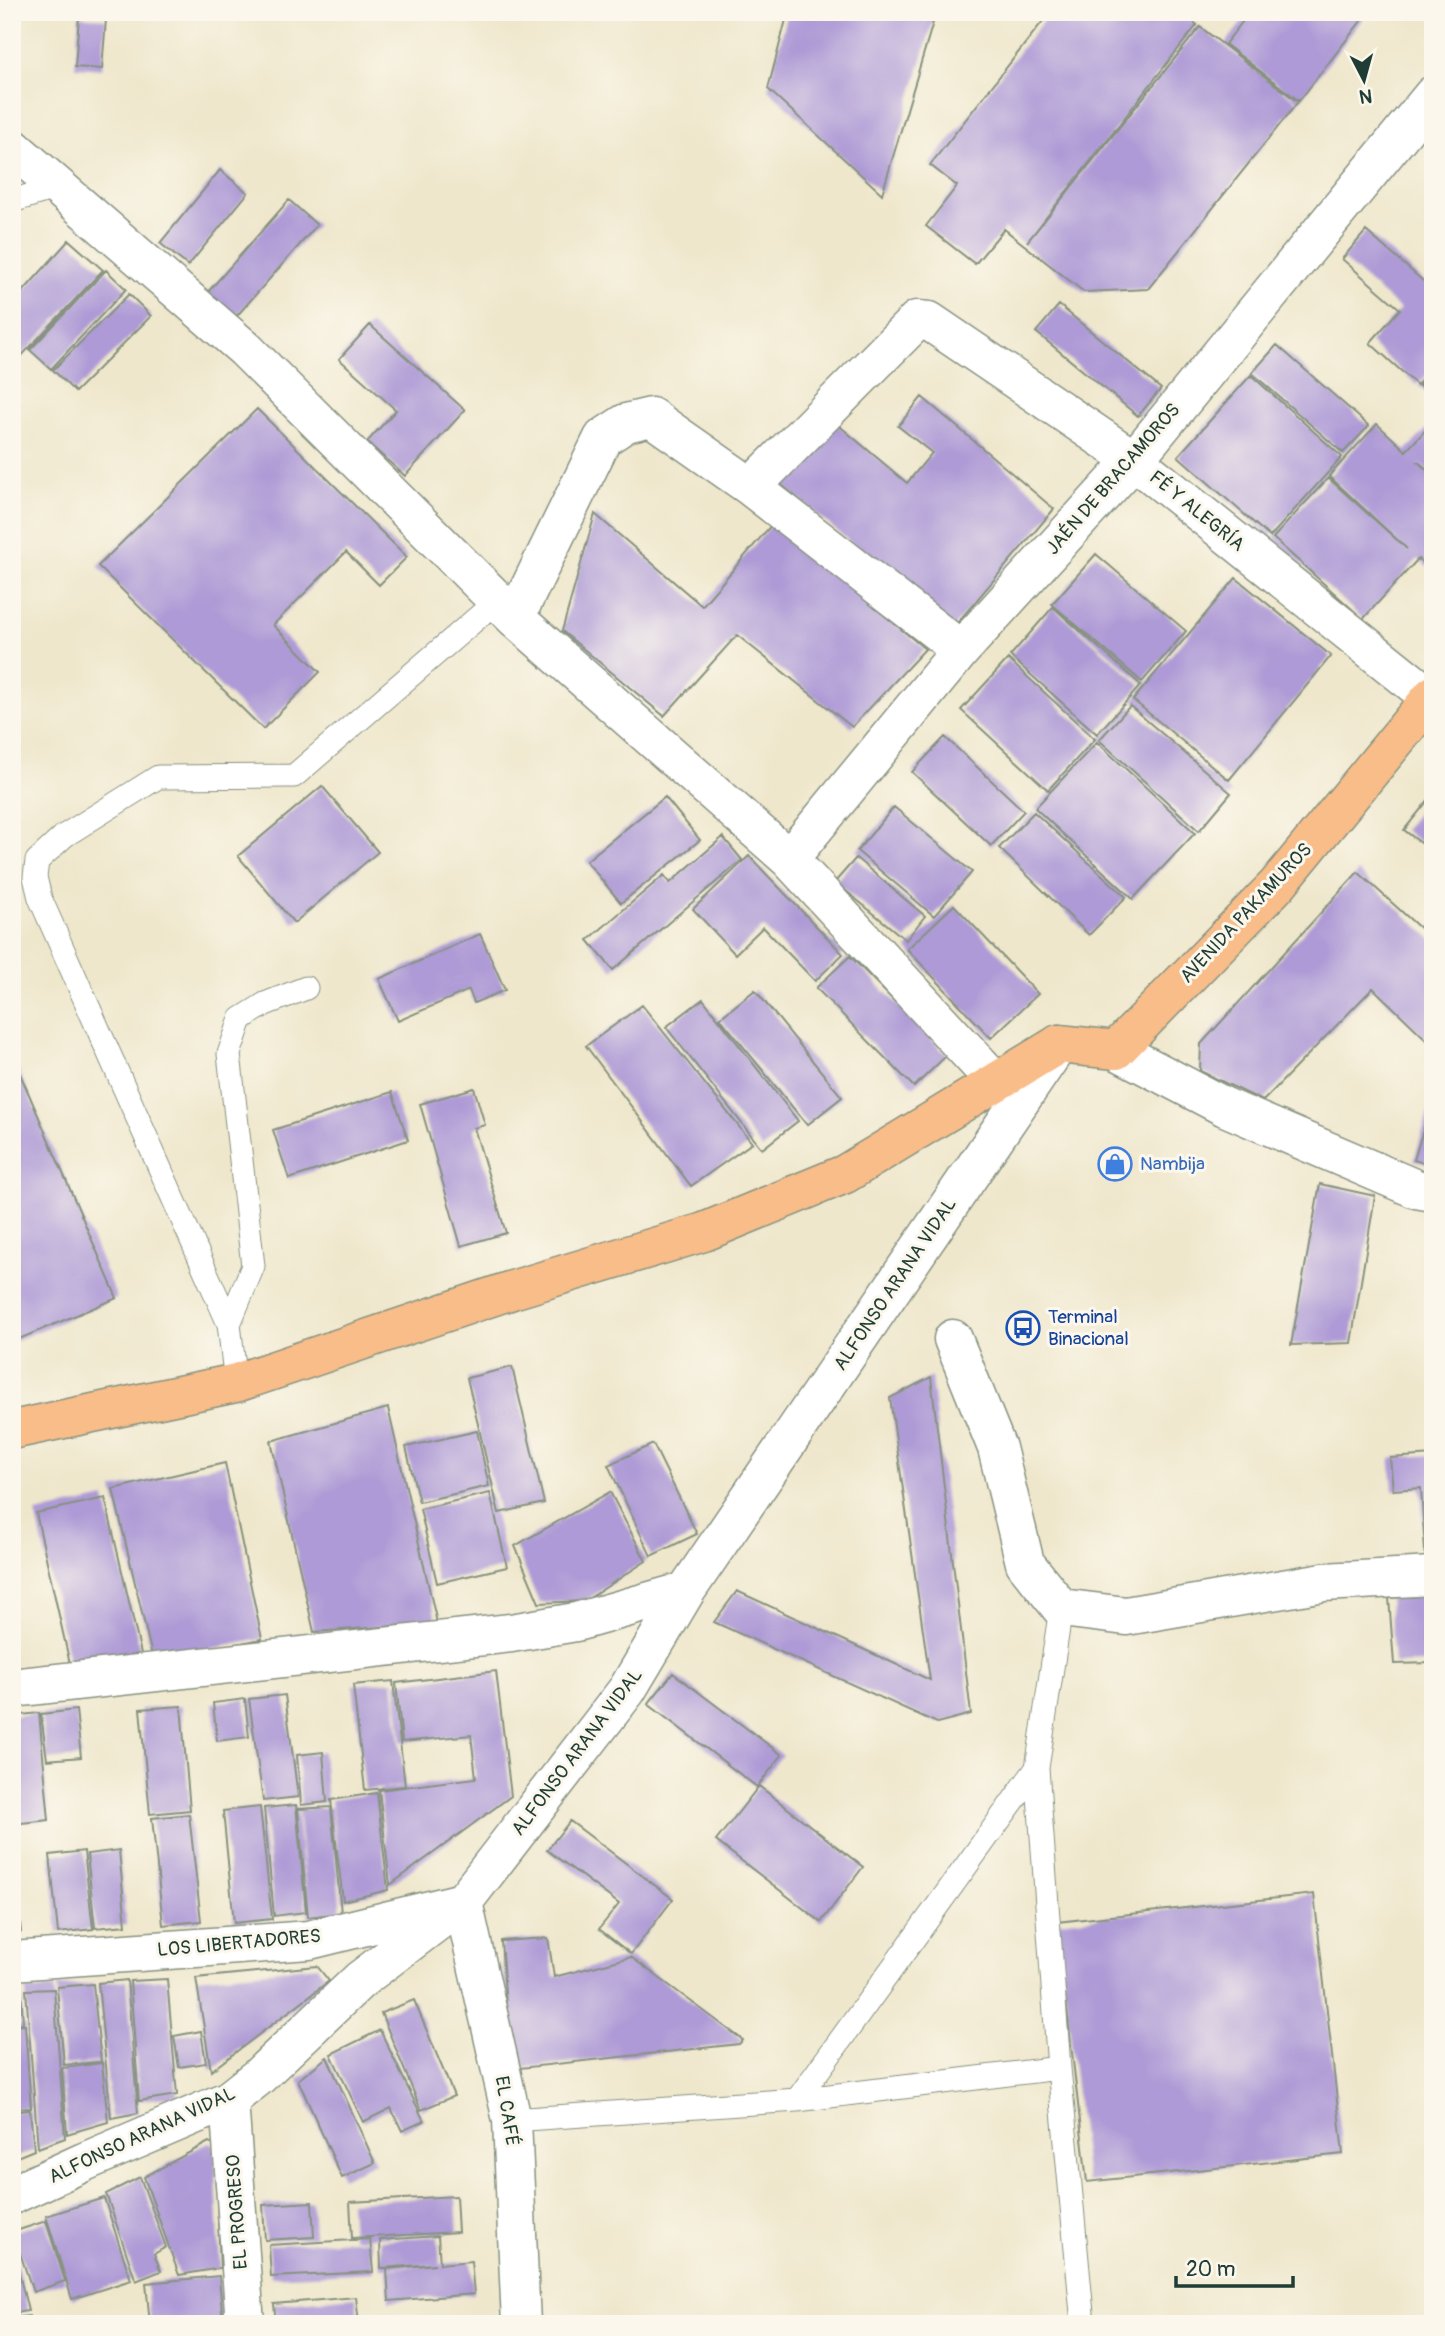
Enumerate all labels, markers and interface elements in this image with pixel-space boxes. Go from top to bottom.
north arrow [1330,46,1400,116]
text: N [1358,83,1373,109]
street label: JAÉN DE BRACAMOROS [1041,398,1185,560]
street label: FÉ Y ALEGRÍA [1145,465,1249,557]
street label: AVENIDA PAKAMUROS [1175,838,1317,988]
shop icon: Nambija [1096,1145,1134,1183]
place label: Nambija [1140,1152,1205,1176]
street label: ALFONSO ARANA VIDAL [828,1193,962,1375]
place label: Terminal Binacional [1048,1305,1129,1351]
bus stop icon: Terminal Binacional [1004,1309,1042,1347]
street label: ALFONSO ARANA VIDAL [506,1664,648,1840]
street label: LOS LIBERTADORES [156,1924,322,1962]
street label: EL CAFÉ [490,2074,524,2148]
street label: ALFONSO ARANA VIDAL [45,2081,239,2189]
street label: EL PROGRESO [221,2154,253,2270]
scale bar [1176,2245,1293,2289]
text: 20 m [1186,2256,1235,2283]

